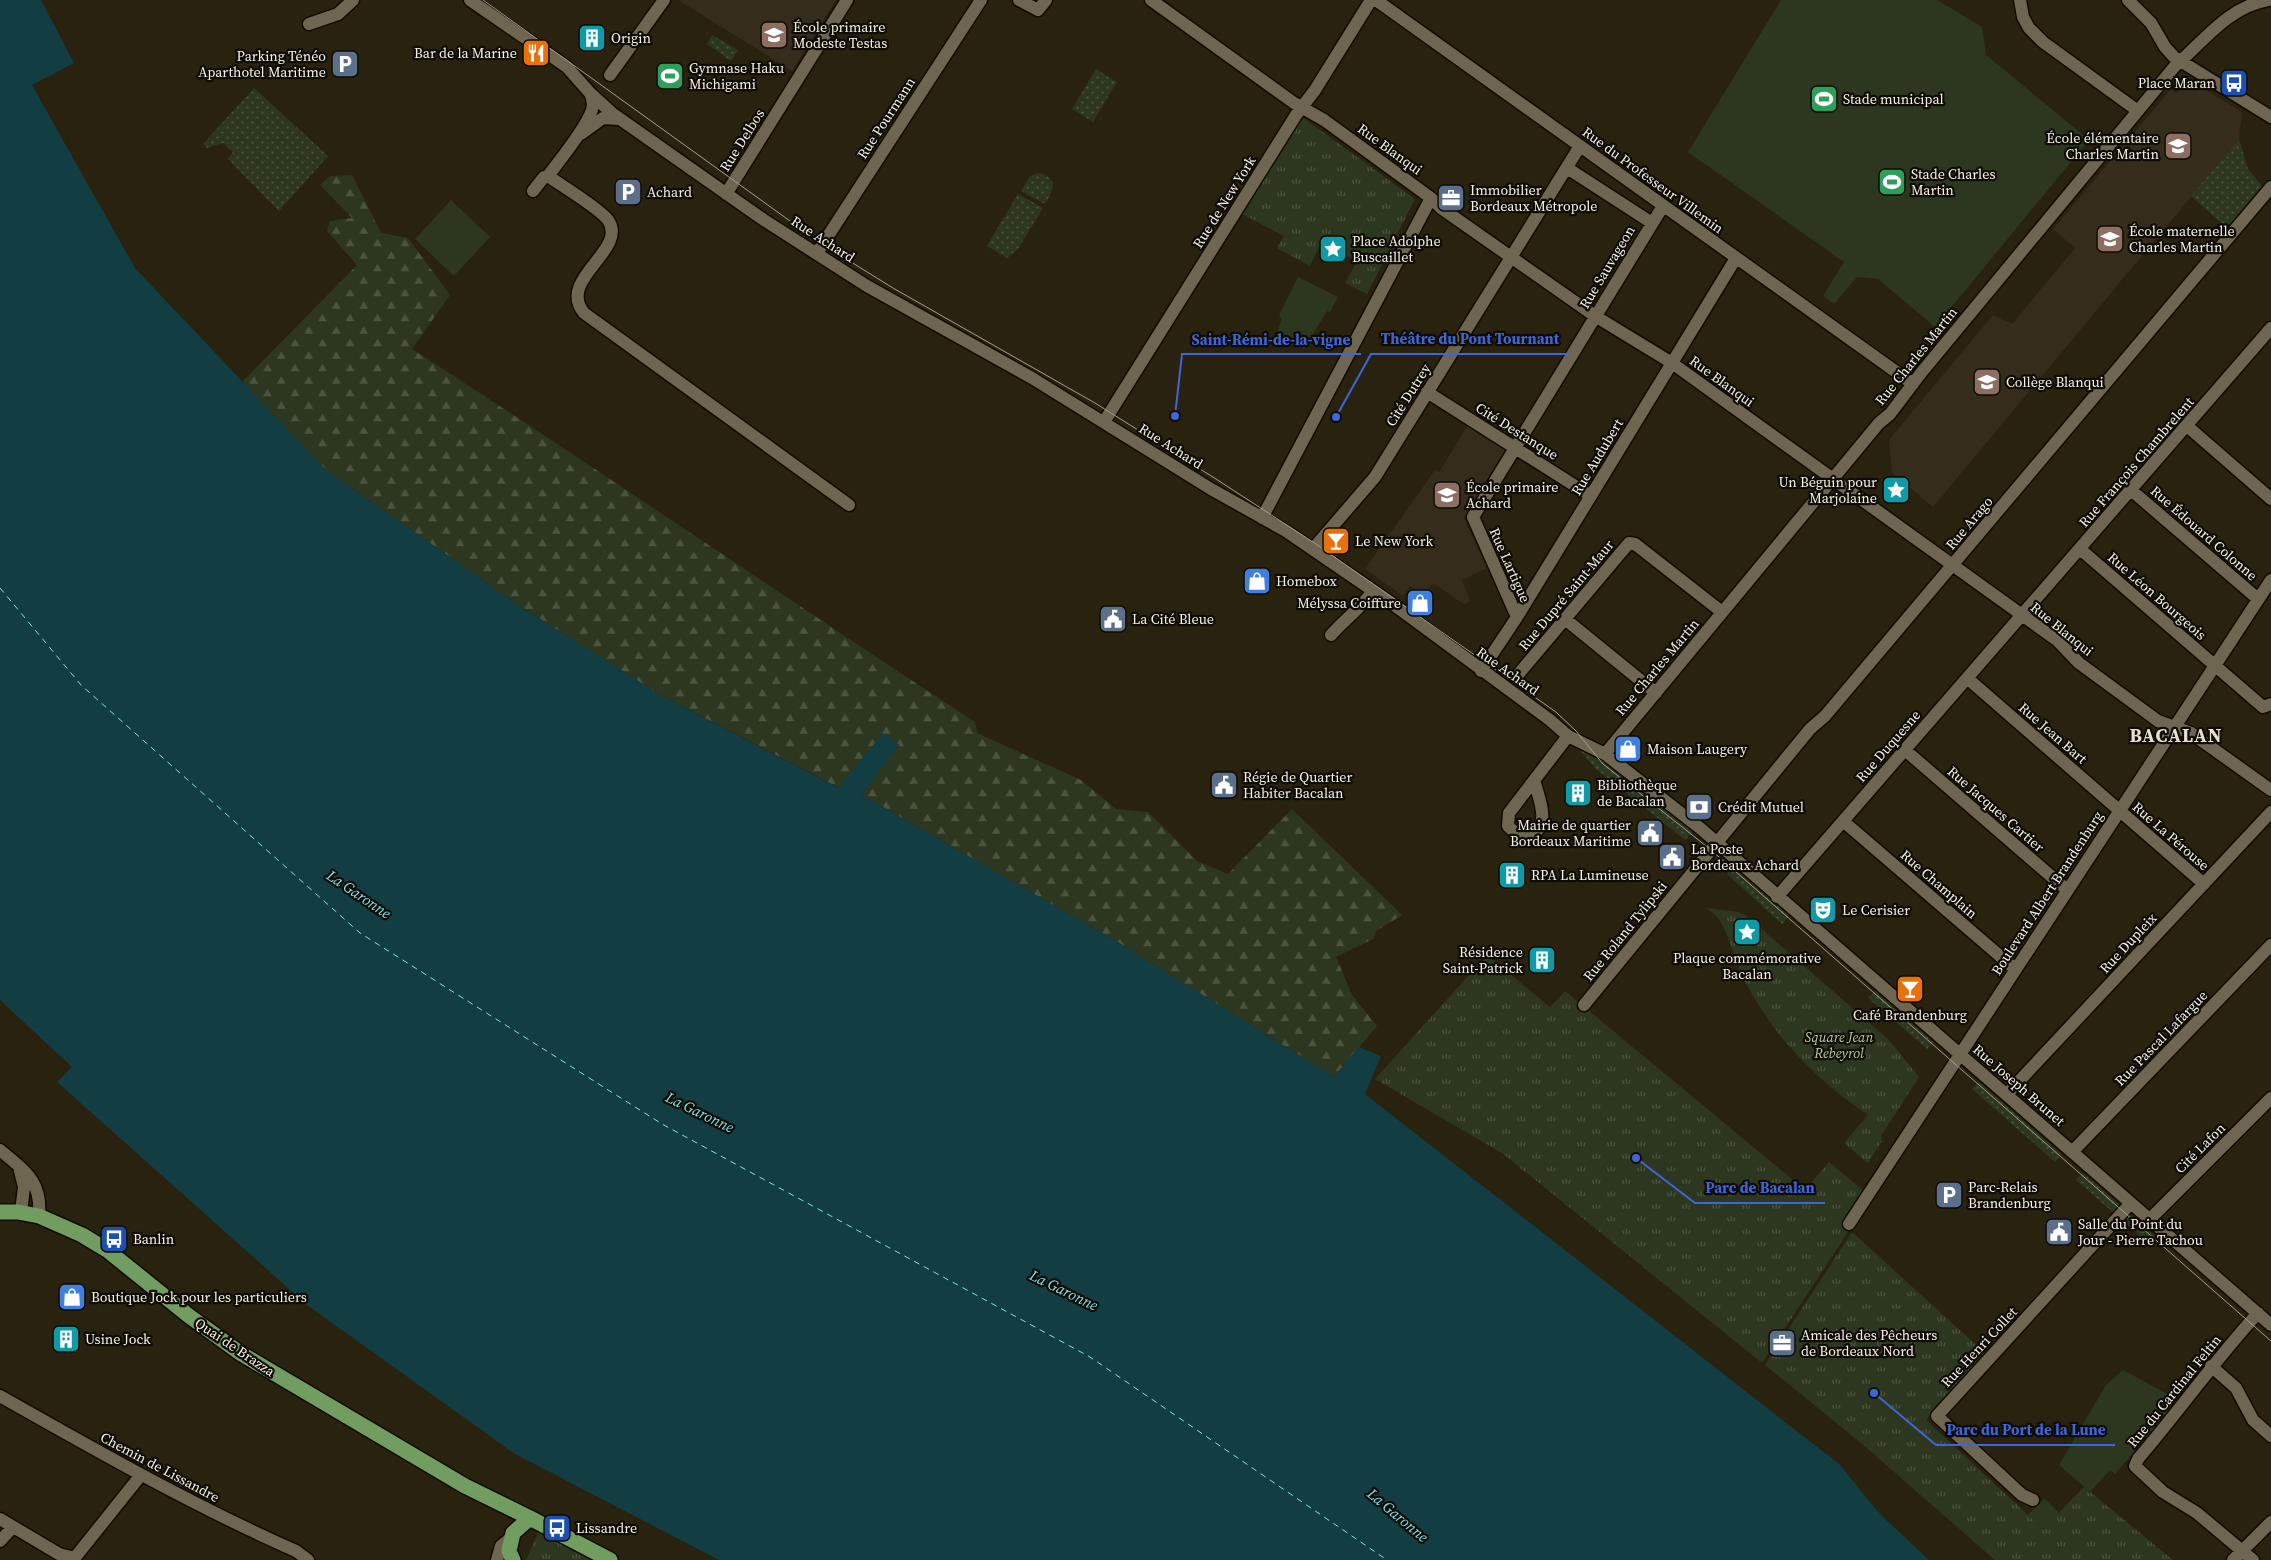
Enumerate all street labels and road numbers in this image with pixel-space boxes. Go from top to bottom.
street label: Rue Pourmann [852,73,920,163]
street label: Rue Delbos [715,105,769,175]
street label: Rue Blanqui [1353,119,1427,179]
street label: Rue du Professeur Villemin [1578,122,1728,238]
street label: Rue de New York [1188,152,1261,252]
street label: Rue Achard [787,211,859,267]
street label: Rue Sauvageon [1574,221,1640,312]
street label: Rue Charles Martin [1870,302,1962,409]
street label: Rue Blanqui [1685,351,1759,411]
street label: Cité Dutrey [1381,359,1436,430]
street label: Rue François Chambrelent [2074,392,2198,531]
street label: Cité Destanque [1472,398,1562,464]
street label: Rue Audubert [1566,414,1628,499]
street label: Rue Achard [1135,418,1207,474]
street label: Rue Édouard Colonne [2146,481,2262,585]
street label: Rue Arago [1941,492,1998,554]
street label: Rue Lartigue [1485,524,1535,606]
street label: Rue Dupré Saint-Maur [1514,535,1618,655]
street label: Rue Léon Bourgeois [2103,548,2211,644]
street label: Rue Blanqui [2026,597,2098,661]
street label: Rue Charles Martin [1610,614,1704,720]
street label: Rue Achard [1473,642,1543,700]
street label: Rue Jean Bart [2014,698,2092,769]
street label: Rue Duquesne [1851,705,1925,787]
street label: Rue Jacques Cartier [1943,761,2049,857]
street label: Rue La Pérouse [2128,797,2214,875]
street label: Boulevard Albert Brandenburg [1986,807,2108,979]
street label: Rue Champlain [1896,845,1982,923]
street label: Rue Roland Tylipski [1578,877,1672,985]
street label: Rue Dupleix [2095,908,2162,978]
street label: Rue Pascal Lafargue [2110,986,2212,1090]
street label: Rue Joseph Brunet [1969,1039,2070,1131]
street label: Cité Lafon [2170,1118,2230,1178]
street label: Rue Henri Collet [1936,1302,2022,1392]
street label: Quai de Brazza [191,1313,280,1382]
street label: Rue du Cardinal Feltin [2122,1330,2226,1451]
street label: Chemin de Lissandre [97,1427,223,1507]

